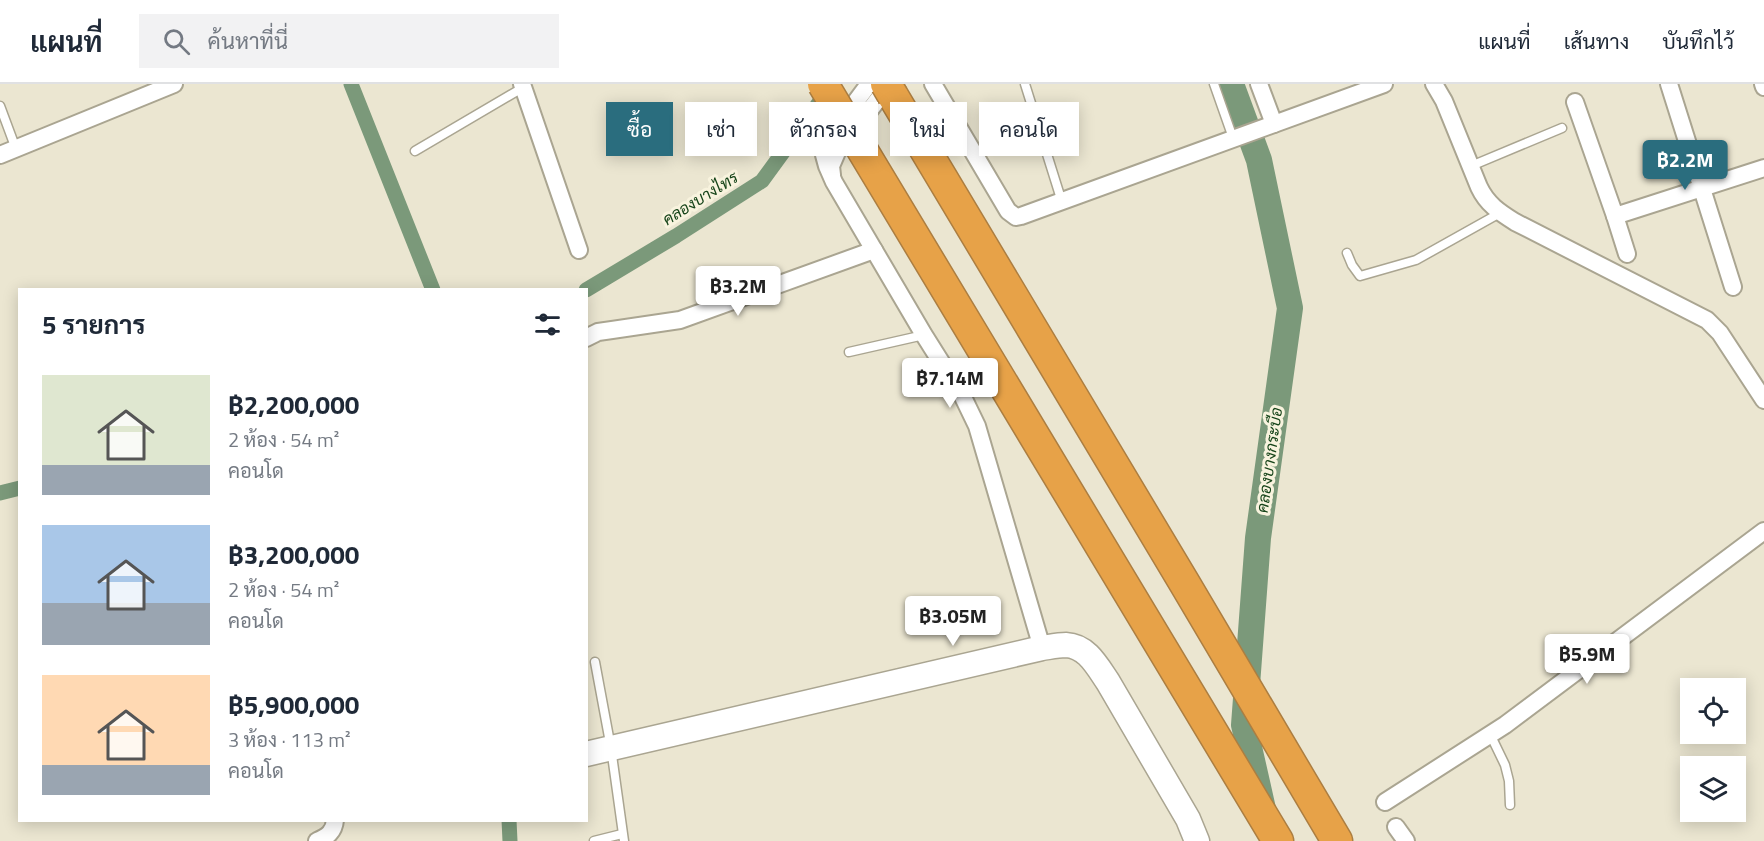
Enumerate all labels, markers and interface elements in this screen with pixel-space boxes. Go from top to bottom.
search box [139,14,559,68]
text: แผนที่ [30,20,103,63]
text: ค้นหาที่นี่ [208,24,288,58]
icon: search [160,25,193,58]
text: แผนที่ [1478,25,1531,57]
text: เส้นทาง [1564,25,1629,57]
text: บันทึกไว้ [1662,25,1734,57]
chip: ซื้อ [606,102,673,156]
chip: เช่า [685,102,757,156]
chip: ตัวกรอง [769,102,878,156]
chip: ใหม่ [890,102,967,156]
chip: คอนโด [979,102,1079,156]
pin: ฿2.2M [1643,140,1727,191]
text: ฿2.2M [1657,144,1713,175]
water label: คลองบางไทร [657,165,744,231]
pin: ฿3.2M [696,266,780,317]
text: ฿3.2M [710,270,766,301]
text: 5 รายการ [42,305,145,344]
icon: filters [531,308,564,341]
pin: ฿7.14M [901,358,999,409]
text: ฿7.14M [916,362,984,393]
text: ฿2,200,000 [228,385,359,424]
icon: home [90,399,162,471]
water label: คลองบางกระบือ [1250,406,1288,514]
text: 2 ห้อง · 54 m² [228,424,339,455]
text: คอนโด [228,455,284,486]
text: ฿3,200,000 [228,535,359,574]
icon: home [90,549,162,621]
text: 2 ห้อง · 54 m² [228,574,339,605]
pin: ฿3.05M [904,596,1002,647]
text: ฿3.05M [919,600,987,631]
text: คอนโด [228,605,284,636]
pin: ฿5.9M [1545,634,1629,685]
text: ฿5.9M [1559,638,1615,669]
map controls [1680,678,1746,822]
button: locate [1680,678,1746,744]
text: ฿5,900,000 [228,685,359,724]
icon: home [90,699,162,771]
text: 3 ห้อง · 113 m² [228,724,351,755]
text: คอนโด [228,755,284,786]
button: layers [1680,756,1746,822]

